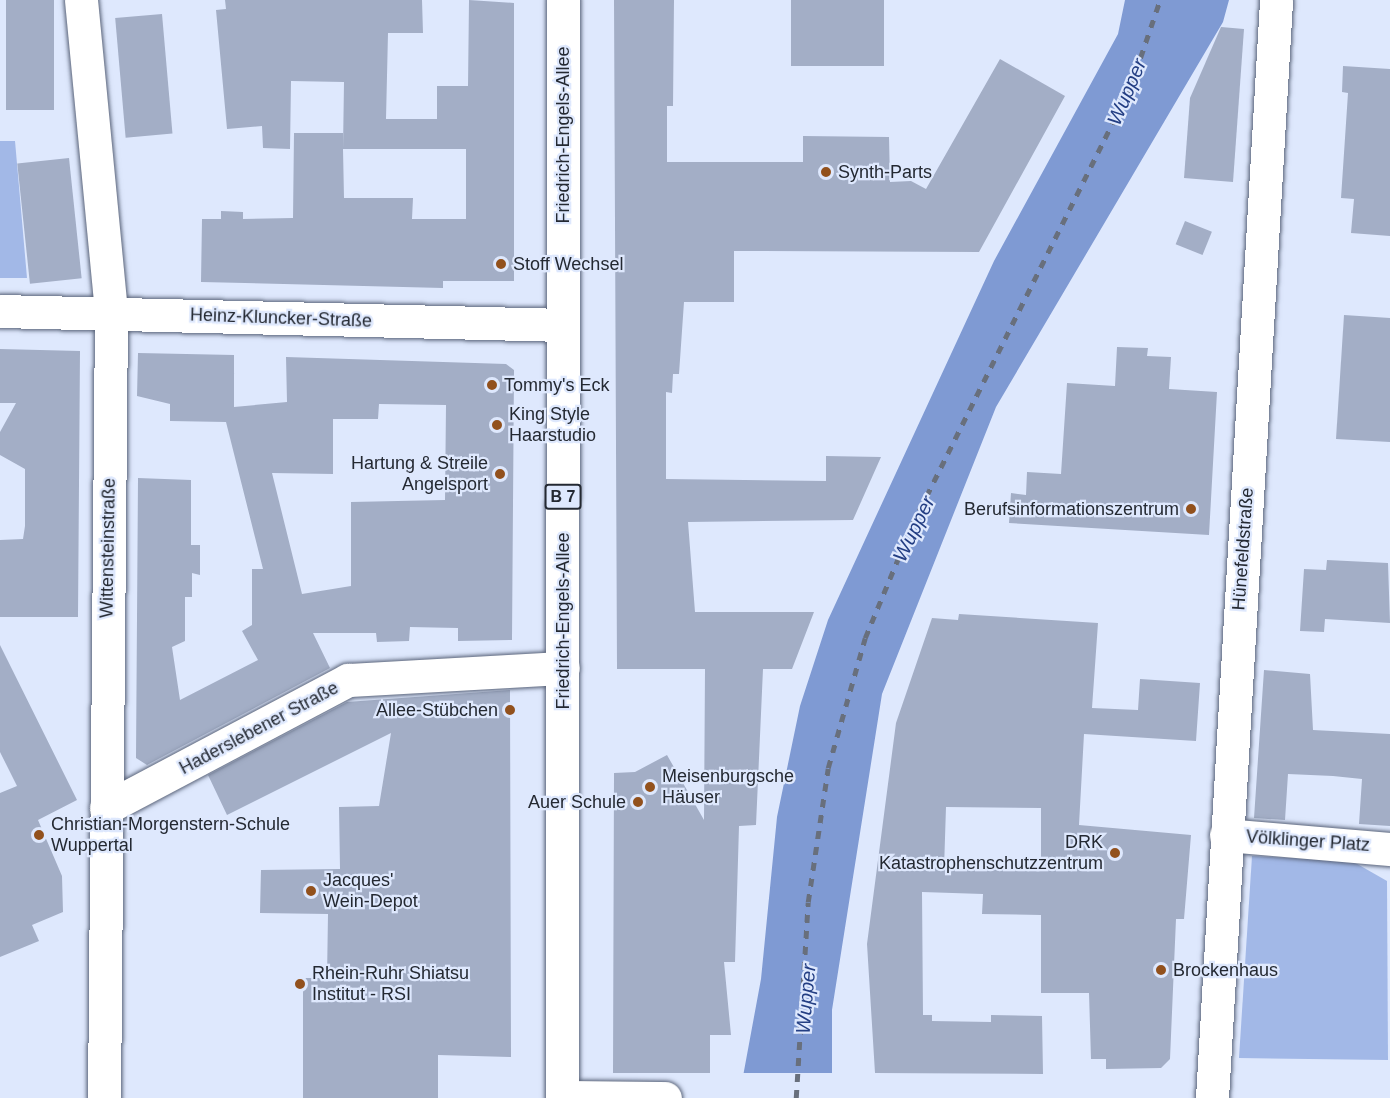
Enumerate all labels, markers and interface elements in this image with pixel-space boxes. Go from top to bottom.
street label: Friedrich-Engels-Allee [552,46,574,224]
water label: Wupper [1102,55,1152,129]
place label: Synth-Parts [838,161,932,183]
marker: Synth-Parts [819,165,833,179]
place label: Stoff Wechsel [513,253,623,275]
marker: Stoff Wechsel [494,257,508,271]
street label: Heinz-Kluncker-Straße [190,304,372,332]
place label: Tommy's Eck [504,374,609,396]
marker: Tommy's Eck [485,378,499,392]
place label: King Style Haarstudio [509,404,596,446]
marker: King Style Haarstudio [490,418,504,432]
place label: Hartung & Streile Angelsport [351,453,488,496]
marker: Hartung & Streile Angelsport [493,467,507,481]
street label: Wittensteinstraße [96,478,120,618]
road number: B 7 [544,484,582,510]
street label: Hünefeldstraße [1228,487,1258,611]
water label: Wupper [888,492,940,566]
place label: Berufsinformationszentrum [964,498,1179,520]
marker: Berufsinformationszentrum [1184,502,1198,516]
street label: Friedrich-Engels-Allee [552,532,574,710]
street label: Haderslebener Straße [176,677,342,779]
place label: Allee-Stübchen [376,699,498,721]
marker: Allee-Stübchen [503,703,517,717]
place label: Meisenburgsche Häuser [662,766,794,808]
marker: Meisenburgsche Häuser [643,780,657,794]
place label: Auer Schule [528,791,626,813]
marker: Auer Schule [631,795,645,809]
place label: Christian-Morgenstern-Schule Wuppertal [51,814,290,856]
street label: Völklinger Platz [1245,826,1371,856]
marker: Christian-Morgenstern-Schule Wuppertal [32,828,46,842]
place label: DRK Katastrophenschutzzentrum [879,832,1103,874]
marker: DRK Katastrophenschutzzentrum [1108,846,1122,860]
place label: Jacques' Wein-Depot [323,870,418,912]
marker: Jacques' Wein-Depot [304,884,318,898]
place label: Brockenhaus [1173,959,1278,981]
place label: Rhein-Ruhr Shiatsu Institut - RSI [312,963,469,1006]
water label: Wupper [791,963,821,1035]
marker: Brockenhaus [1154,963,1168,977]
marker: Rhein-Ruhr Shiatsu Institut - RSI [293,977,307,991]

